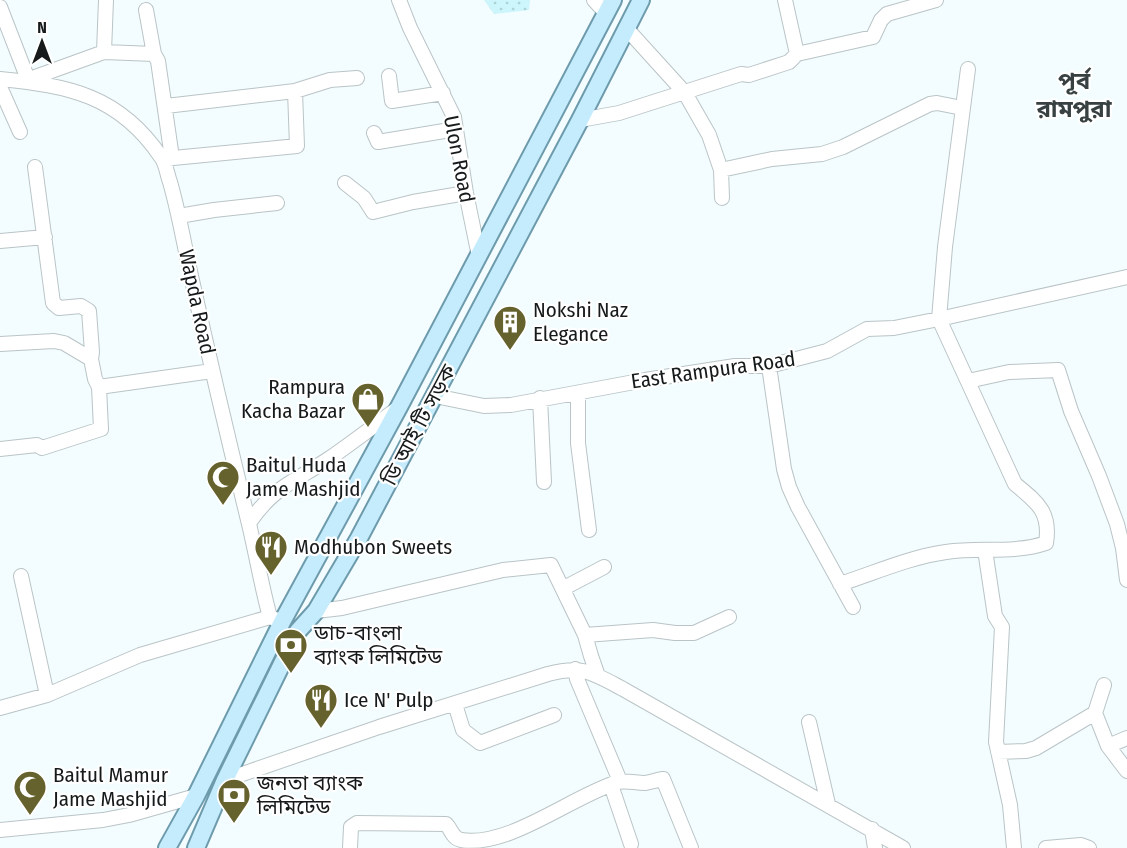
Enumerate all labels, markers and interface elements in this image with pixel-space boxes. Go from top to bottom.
north arrow [12,12,72,72]
text: N [37,18,47,37]
district label: পূর্ব রামপুরা [1035,67,1113,123]
street label: Ulon Road [438,113,480,205]
street label: Wapda Road [173,247,221,357]
place label: Nokshi Naz Elegance [533,297,628,347]
building icon: Nokshi Naz Elegance [492,304,528,351]
street label: East Rampura Road [629,346,797,394]
street label: ডি আই টি সড়ক [376,359,462,491]
place label: Rampura Kacha Bazar [241,374,346,424]
shop icon: Rampura Kacha Bazar [350,381,386,428]
place label: Baitul Huda Jame Mashjid [246,452,360,502]
mosque icon: Baitul Huda Jame Mashjid [205,459,241,506]
restaurant icon: Modhubon Sweets [253,529,289,576]
place label: Modhubon Sweets [294,534,452,560]
place label: ডাচ-বাংলা ব্যাংক লিমিটেড [313,620,443,670]
bank icon: ডাচ-বাংলা ব্যাংক লিমিটেড [273,627,309,674]
restaurant icon: Ice N' Pulp [303,682,339,729]
place label: Ice N' Pulp [344,687,434,713]
place label: Baitul Mamur Jame Mashjid [53,762,169,812]
mosque icon: Baitul Mamur Jame Mashjid [12,769,48,816]
place label: জনতা ব্যাংক লিমিটেড [256,770,364,820]
bank icon: জনতা ব্যাংক লিমিটেড [216,777,252,824]

